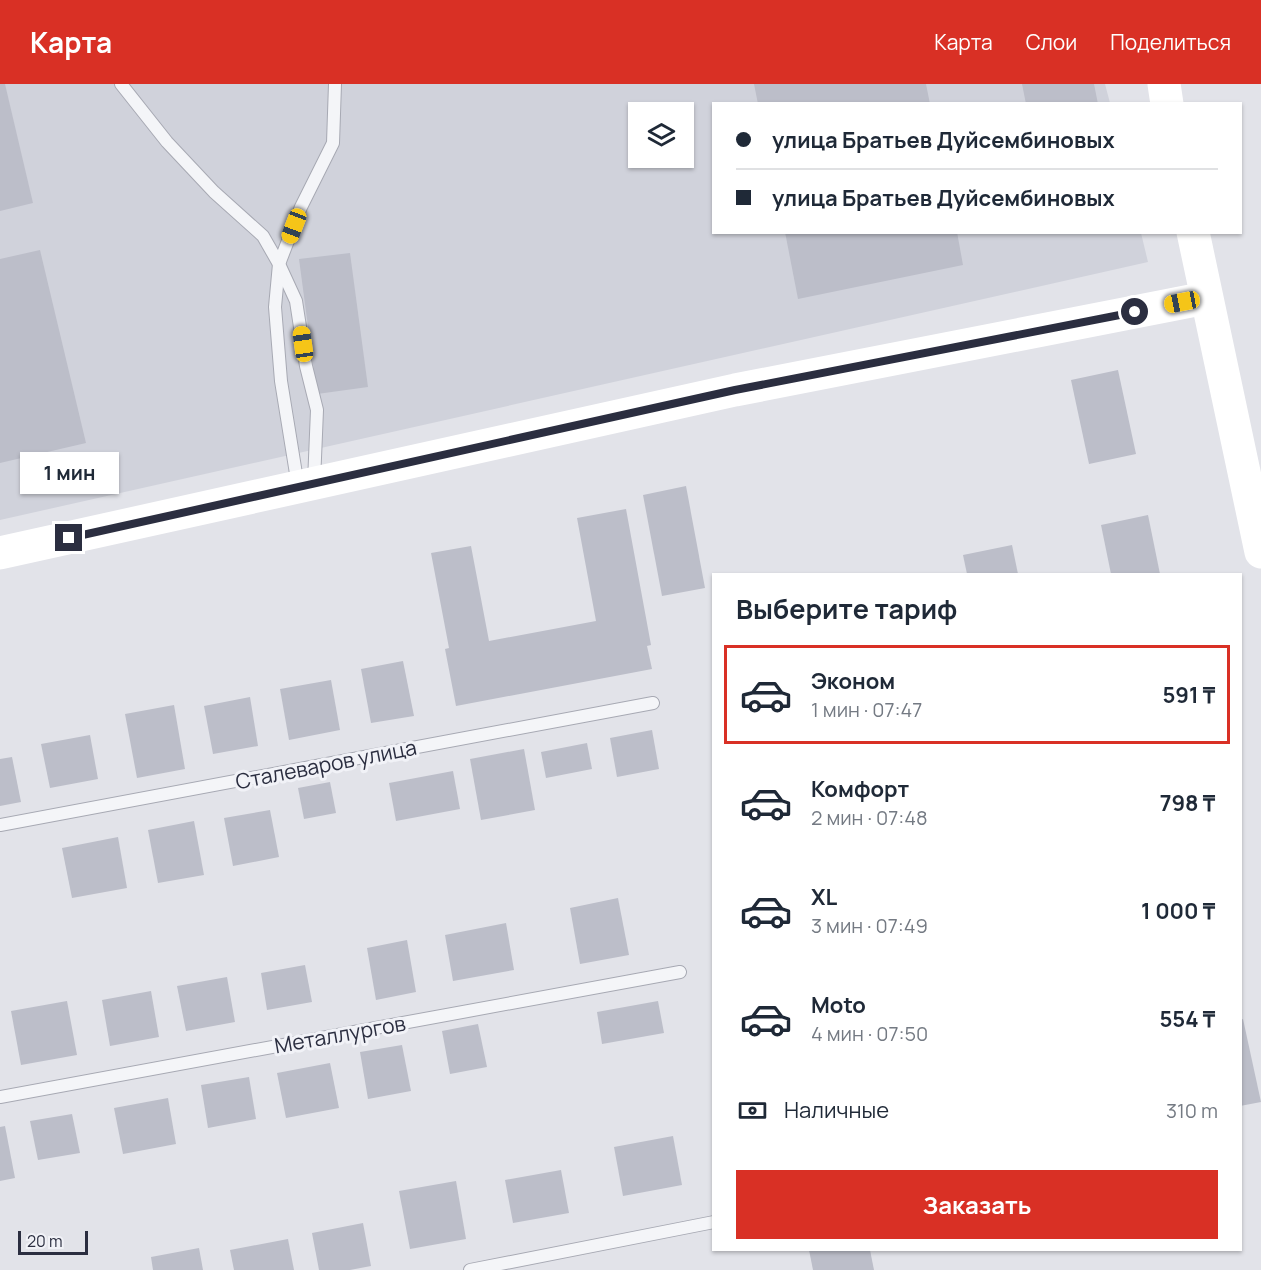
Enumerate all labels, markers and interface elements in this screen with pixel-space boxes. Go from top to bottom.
text: Карта [30,23,112,61]
text: Карта [934,28,993,56]
text: Слои [1026,28,1077,56]
text: Поделиться [1110,28,1231,56]
map controls [628,102,694,168]
button: layers [628,102,694,168]
text: улица Братьев Дуйсембиновых [772,125,1115,155]
text: улица Братьев Дуйсембиновых [772,183,1115,213]
car [279,206,309,246]
car [1163,290,1201,314]
route start [1121,298,1148,325]
car [292,325,314,363]
callout: 1 мин [20,451,118,493]
text: 1 мин [44,459,95,486]
route end [55,524,82,551]
text: Выберите тариф [736,590,957,627]
text: Эконом [811,666,895,696]
icon: car [739,668,793,722]
text: 591 ₸ [1162,680,1215,710]
text: 1 мин · 07:47 [811,696,922,723]
street label: Сталеваров улица [233,733,419,795]
text: Комфорт [811,774,909,804]
icon: car [739,776,793,830]
text: 798 ₸ [1160,788,1215,818]
text: 2 мин · 07:48 [811,804,928,831]
text: XL [811,882,837,912]
icon: car [739,884,793,938]
text: 1 000 ₸ [1141,896,1215,926]
text: 3 мин · 07:49 [811,912,928,939]
text: Moto [811,990,866,1020]
icon: car [739,992,793,1046]
text: 554 ₸ [1159,1004,1215,1034]
street label: Металлургов [272,1009,408,1059]
text: 4 мин · 07:50 [811,1020,928,1047]
icon: cash [736,1094,769,1127]
text: Наличные [784,1095,889,1125]
text: 310 m [1166,1097,1218,1124]
button: Заказать [736,1170,1218,1239]
scale bar [18,1228,88,1256]
text: 20 m [27,1230,63,1252]

